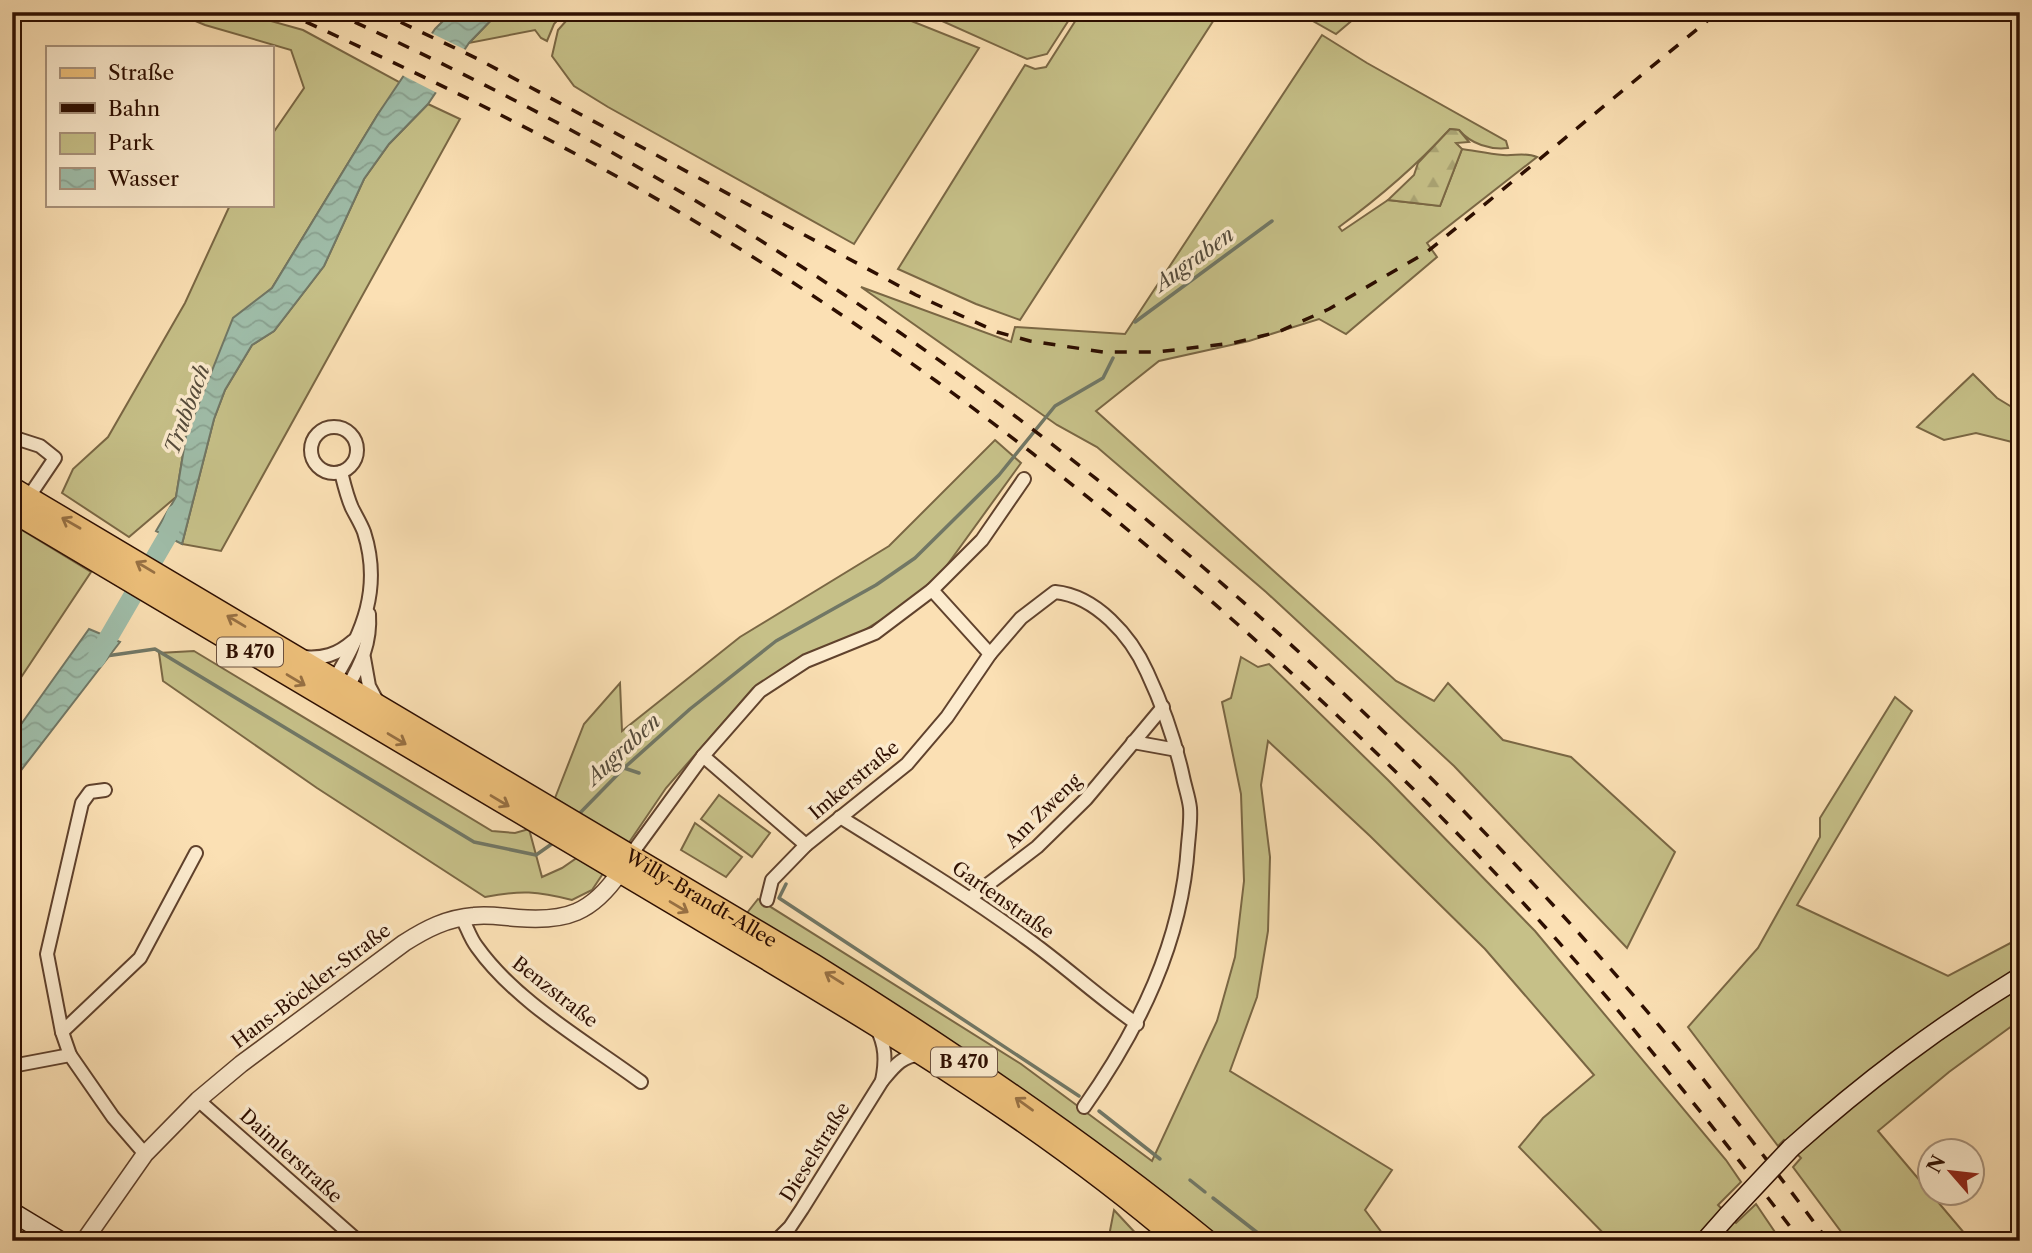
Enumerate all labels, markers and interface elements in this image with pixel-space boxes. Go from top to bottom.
legend [46,46,273,206]
text: Straße [108,60,174,85]
text: Bahn [108,96,160,121]
text: Park [108,130,154,155]
text: Wasser [107,166,179,191]
water label: Augraben [1147,222,1239,298]
water label: Trubbach [159,361,215,457]
one-way arrow [62,516,82,530]
one-way arrow [135,559,155,573]
one-way arrow [226,614,246,628]
road number: B 470 [217,638,283,666]
one-way arrow [286,673,306,687]
water label: Augraben [579,708,665,792]
one-way arrow [386,733,406,747]
street label: Imkerstraße [804,736,904,824]
street label: Am Zweng [999,768,1087,854]
one-way arrow [490,794,510,808]
street label: Willy-Brandt-Allee [620,843,781,952]
street label: Gartenstraße [948,856,1058,944]
one-way arrow [668,900,688,914]
street label: Hans-Böckler-Straße [227,919,395,1053]
street label: Benzstraße [508,951,602,1033]
one-way arrow [825,970,845,984]
road number: B 470 [931,1048,997,1077]
one-way arrow [1015,1097,1034,1111]
street label: Dieselstraße [775,1098,855,1206]
street label: Daimlerstraße [235,1104,347,1208]
north arrow [1916,1138,1986,1208]
text: N [1922,1152,1950,1177]

